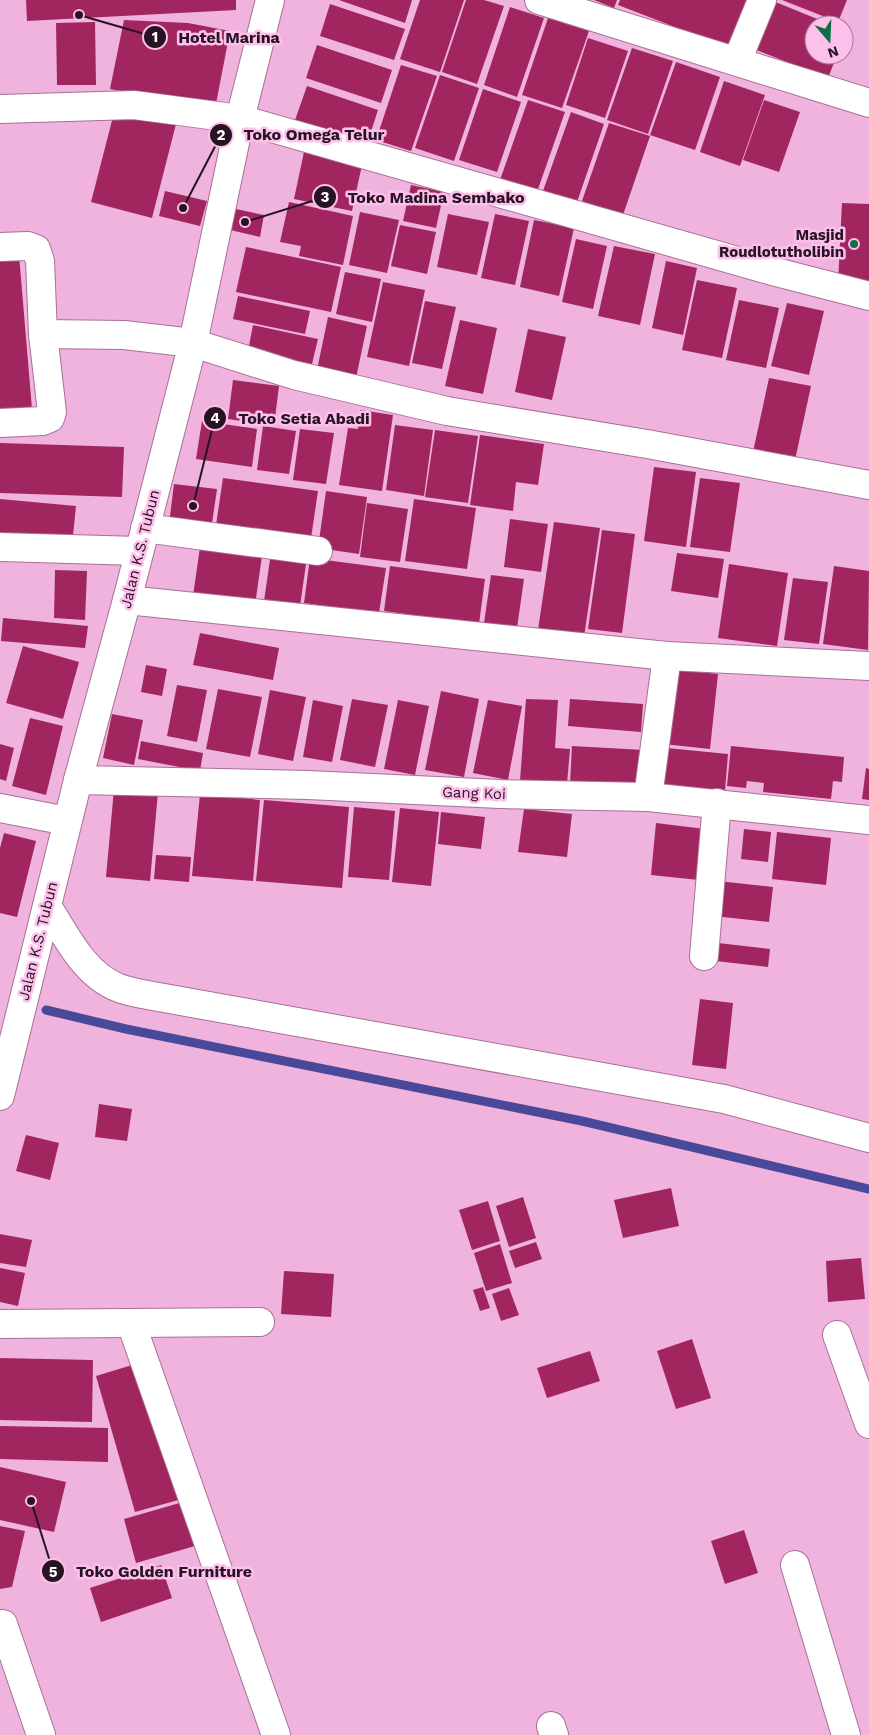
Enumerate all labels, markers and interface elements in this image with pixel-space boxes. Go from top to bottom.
north arrow [804,15,854,65]
callout: Hotel Marina [143,22,290,53]
text: 1 [152,28,158,46]
text: Hotel Marina [178,28,281,47]
text: N [826,43,841,62]
callout: Toko Omega Telur [209,119,395,150]
text: Toko Omega Telur [244,125,385,144]
text: 2 [217,126,226,144]
callout: Toko Madina Sembako [312,181,535,212]
text: 3 [321,188,330,206]
text: Toko Madina Sembako [347,188,525,207]
place label: Masjid Roudlotutholibin [719,226,844,261]
marker: Masjid Roudlotutholibin [848,238,860,250]
callout: Toko Setia Abadi [203,403,380,434]
text: 4 [210,409,220,427]
text: Toko Setia Abadi [238,409,370,428]
street label: Jalan K.S. Tubun [117,488,163,610]
street label: Gang Koi [442,783,506,803]
street label: Jalan K.S. Tubun [15,880,61,1002]
callout: Toko Golden Furniture [40,1556,262,1587]
text: Toko Golden Furniture [76,1562,252,1581]
text: 5 [49,1563,58,1581]

